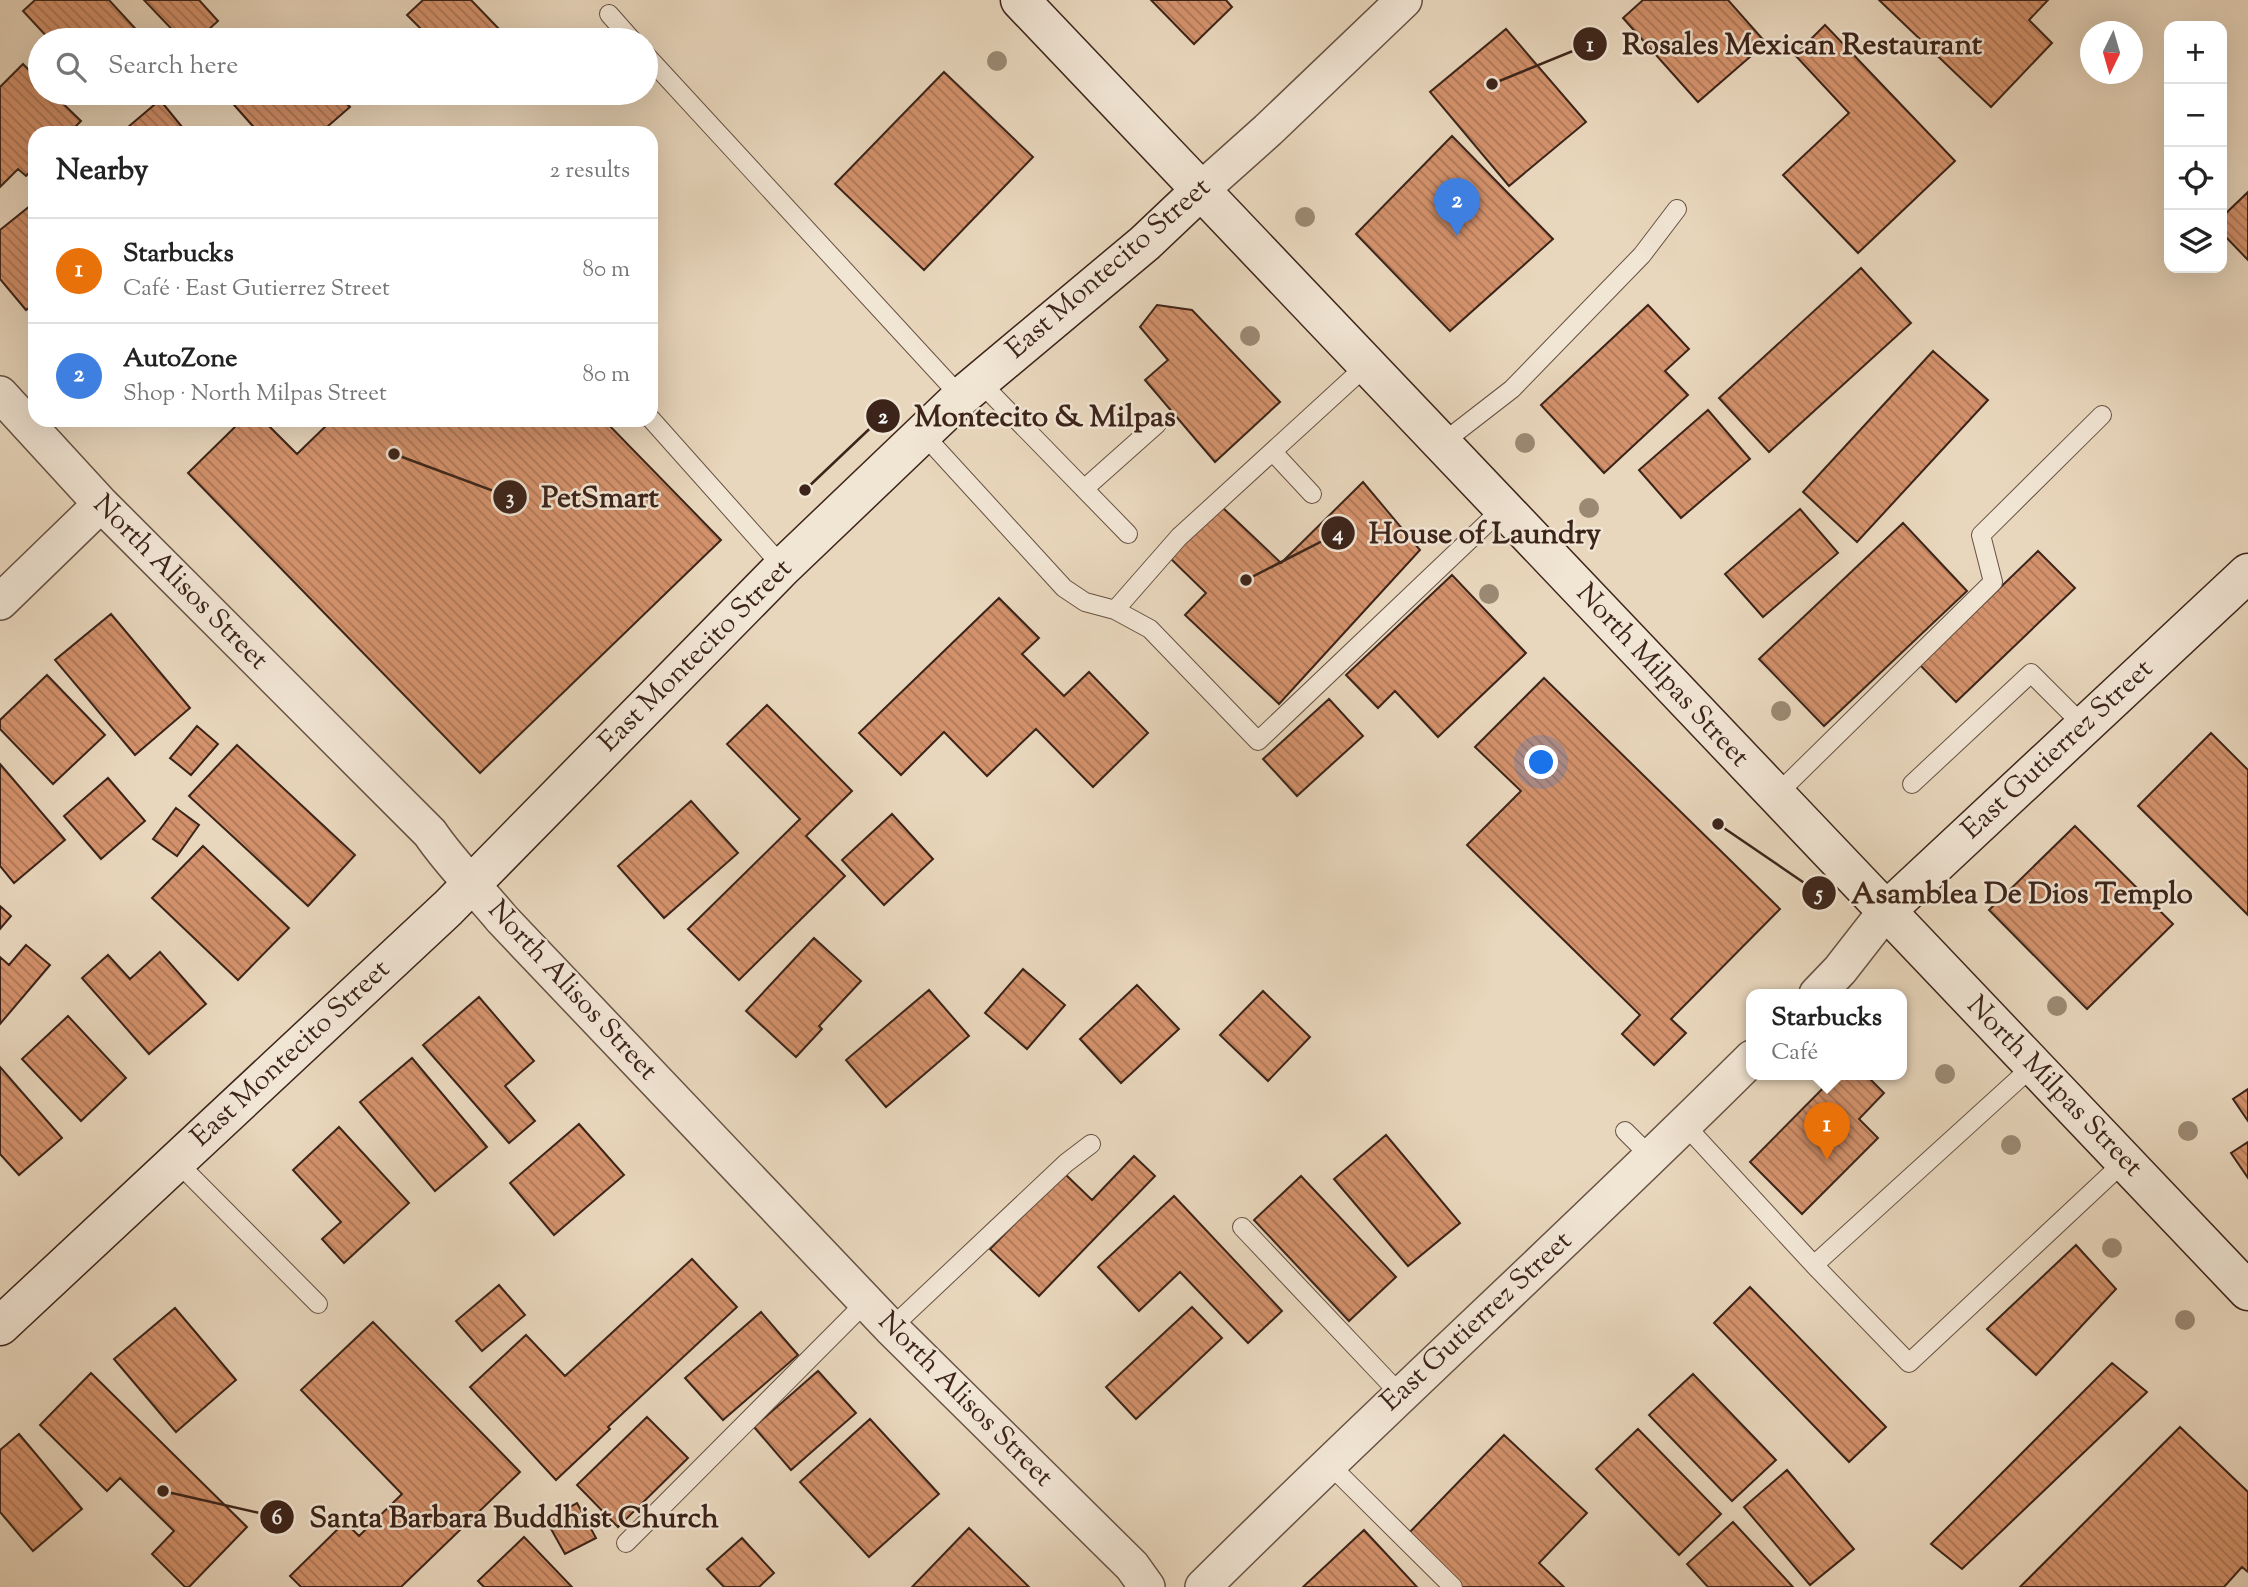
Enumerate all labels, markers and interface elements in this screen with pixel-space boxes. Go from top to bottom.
callout: Rosales Mexican Restaurant [1573,18,1996,69]
north arrow [2080,21,2143,84]
map controls [2164,21,2227,273]
button: + [2164,21,2227,84]
text: Rosales Mexican Restaurant [1622,25,1983,68]
search box [28,28,658,105]
text: 1 [1586,31,1594,61]
icon: search [52,48,90,86]
text: Search here [108,48,238,85]
button: − [2164,84,2227,147]
button: locate [2164,147,2227,210]
text: Nearby [56,150,148,193]
text: 2 results [550,155,630,188]
street label: East Montecito Street [998,169,1220,369]
pin: 2 [1434,178,1480,236]
button: layers [2164,210,2227,273]
text: Starbucks [123,236,234,273]
text: 1 [75,254,83,287]
text: 80 m [582,254,630,287]
text: Café · East Gutierrez Street [123,273,390,306]
text: AutoZone [123,341,237,378]
text: 2 [74,359,84,392]
text: 80 m [582,359,630,392]
text: Shop · North Milpas Street [123,378,387,411]
callout: Montecito & Milpas [865,390,1190,441]
text: Montecito & Milpas [914,397,1176,440]
text: 2 [878,403,888,433]
callout: PetSmart [492,471,672,522]
text: PetSmart [541,478,659,521]
text: 3 [506,484,514,514]
street label: North Alisos Street [83,486,277,680]
callout: House of Laundry [1320,507,1615,558]
text: House of Laundry [1369,514,1601,557]
text: 4 [1332,520,1344,550]
street label: East Montecito Street [590,550,802,762]
street label: North Milpas Street [1566,575,1758,777]
street label: East Gutierrez Street [1953,650,2163,849]
your location [1524,745,1558,779]
callout: Asamblea De Dios Templo [1802,867,2207,918]
text: Asamblea De Dios Templo [1851,874,2193,917]
text: 5 [1813,880,1823,910]
street label: North Alisos Street [478,892,667,1090]
street label: East Montecito Street [182,951,400,1157]
street label: North Milpas Street [1957,987,2152,1187]
popup [1746,989,1907,1080]
text: Starbucks [1771,1000,1882,1037]
text: Café [1771,1037,1818,1070]
pin: 1 [1804,1102,1850,1160]
street label: East Gutierrez Street [1372,1222,1582,1421]
street label: North Alisos Street [868,1303,1062,1497]
callout: Santa Barbara Buddhist Church [260,1491,732,1542]
text: Santa Barbara Buddhist Church [309,1498,719,1541]
text: 6 [272,1504,282,1534]

